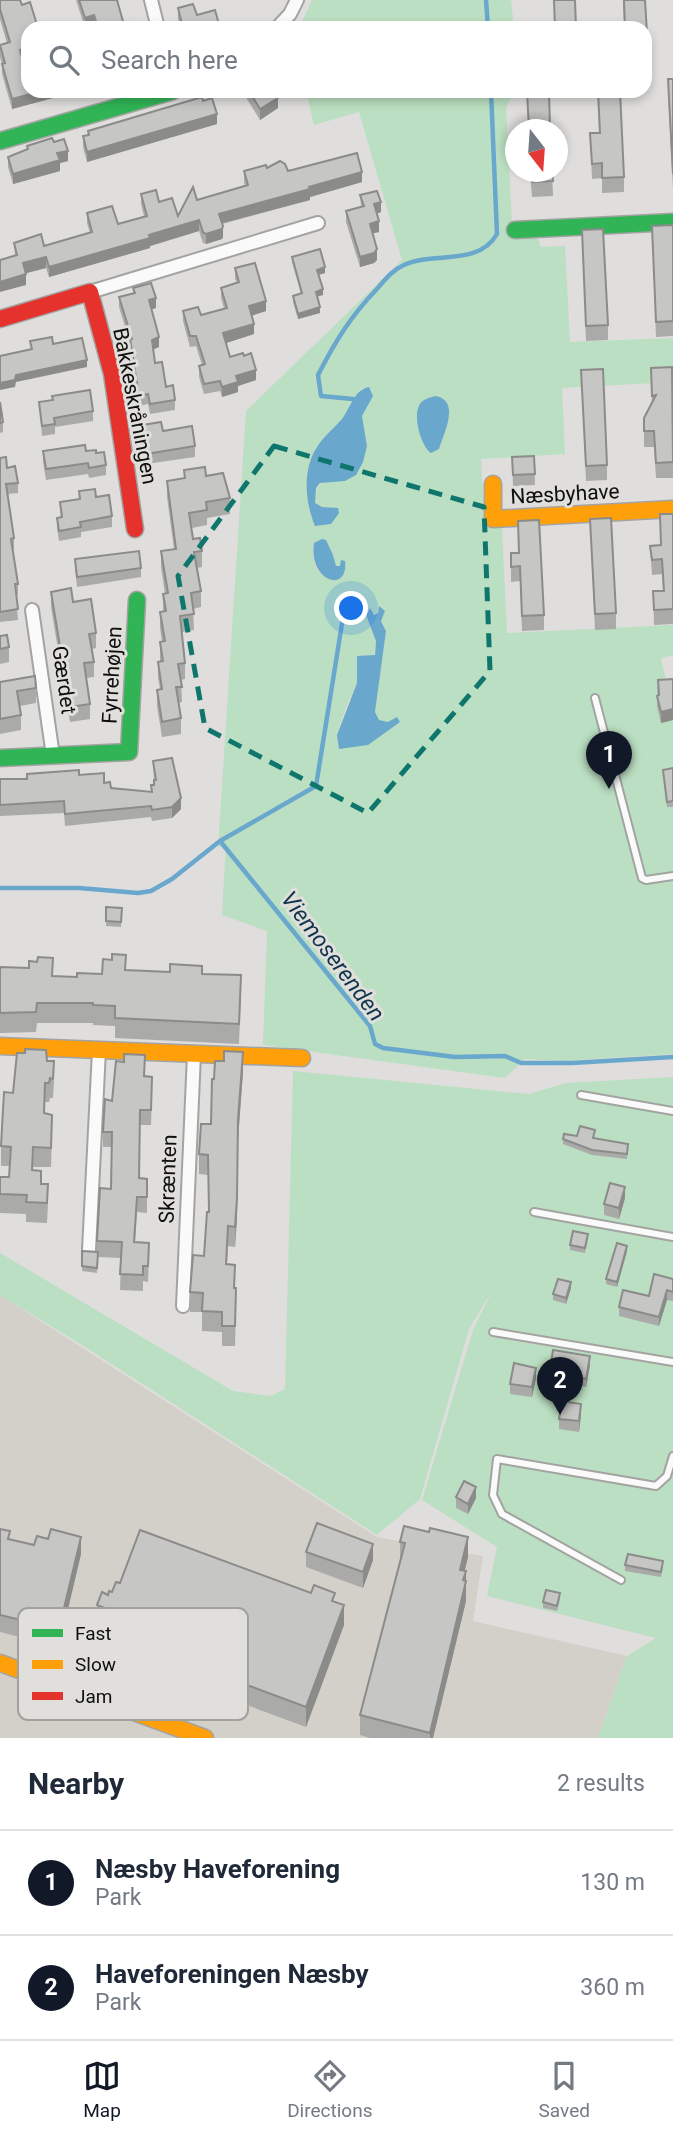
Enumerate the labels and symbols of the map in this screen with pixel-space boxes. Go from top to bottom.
north arrow [505,119,568,182]
street label: Bakkeskråningen [108,326,162,486]
street label: Næsbyhave [510,479,620,509]
your location [334,591,368,625]
street label: Fyrrehøjen [97,626,127,724]
street label: Gærdet [47,644,81,716]
pin: 1 [586,731,632,789]
water label: Viemoserenden [275,886,390,1026]
street label: Skrænten [154,1134,182,1224]
pin: 2 [537,1357,583,1415]
legend [18,1608,248,1720]
text: Fast [75,1622,112,1645]
text: Slow [75,1653,116,1676]
text: Jam [75,1685,112,1708]

